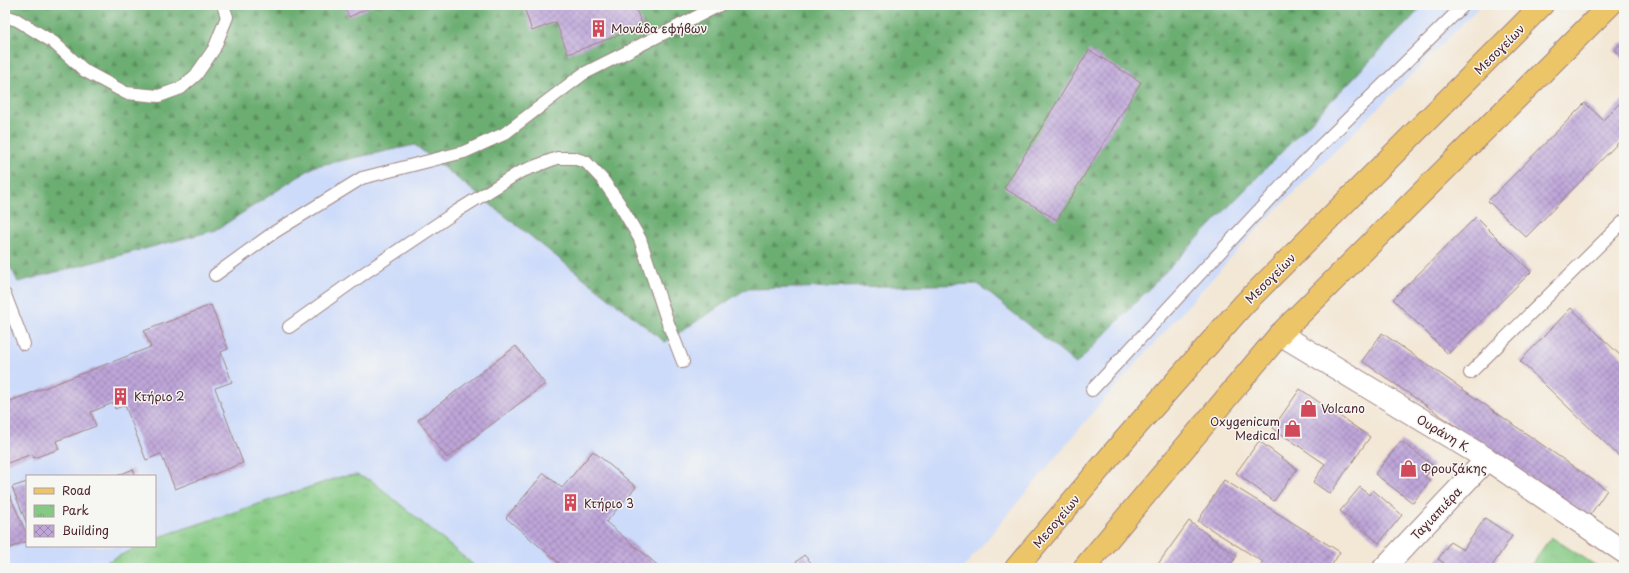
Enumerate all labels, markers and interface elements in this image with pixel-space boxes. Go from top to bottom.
building icon: Μονάδα εφήβων [588,18,608,38]
place label: Μονάδα εφήβων [611,19,707,37]
street label: Μεσογείων [1470,20,1528,78]
street label: Μεσογείων [1241,249,1299,307]
building icon: Κτήριο 2 [111,386,131,406]
place label: Κτήριο 2 [134,387,184,405]
shop icon: Volcano [1298,398,1318,418]
place label: Volcano [1321,399,1365,417]
street label: Ουράνη Κ. [1413,410,1475,456]
place label: Oxygenicum Medical [1210,412,1280,444]
shop icon: Oxygenicum Medical [1283,418,1303,438]
shop icon: Φρουζάκης [1398,458,1418,478]
place label: Φρουζάκης [1421,459,1487,477]
legend [26,475,156,547]
text: Road [62,481,91,499]
street label: Ταγιαπιέρα [1407,482,1466,544]
street label: Μεσογείων [1028,490,1084,552]
building icon: Κτήριο 3 [561,493,581,513]
place label: Κτήριο 3 [584,494,634,512]
text: Park [62,501,89,519]
text: Building [62,521,109,539]

